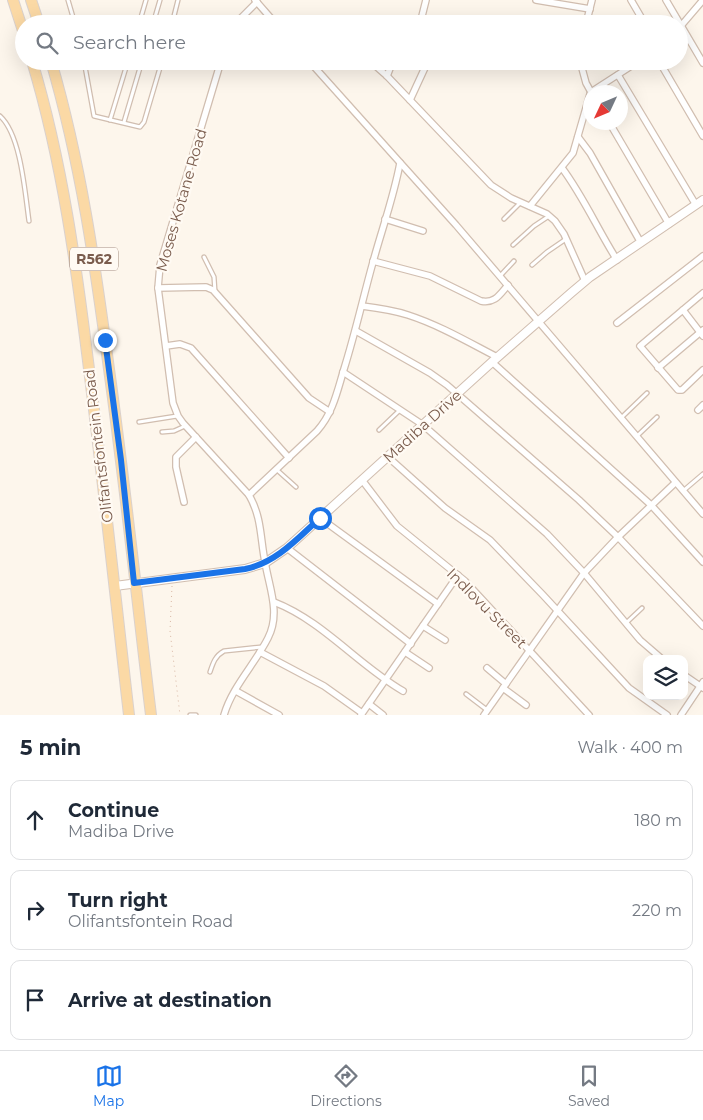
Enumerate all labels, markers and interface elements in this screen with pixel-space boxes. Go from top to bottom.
search box [15,15,688,70]
icon: search [33,29,61,57]
text: Search here [73,31,186,54]
north arrow [583,85,628,130]
street label: Moses Kotane Road [151,126,211,274]
road number: R562 [70,248,118,270]
route end [94,329,117,352]
street label: Olifantsfontein Road [79,368,117,524]
street label: Madiba Drive [379,386,465,466]
route start [309,507,332,530]
street label: Indlovu Street [443,564,531,652]
map controls [643,655,688,700]
button: layers [643,655,688,700]
text: 5 min [20,735,81,760]
text: Walk · 400 m [577,738,683,757]
text: Continue [68,799,159,822]
icon: ahead [21,806,49,834]
text: 180 m [634,811,682,830]
text: Madiba Drive [68,822,174,841]
text: Turn right [68,889,168,912]
icon: right [21,896,49,924]
text: 220 m [632,901,682,920]
text: Olifantsfontein Road [68,912,233,931]
icon: arrive [21,986,49,1014]
text: Arrive at destination [68,989,272,1012]
tab: Map [93,1062,124,1110]
tab: Directions [310,1062,382,1110]
tab: Saved [568,1062,610,1110]

